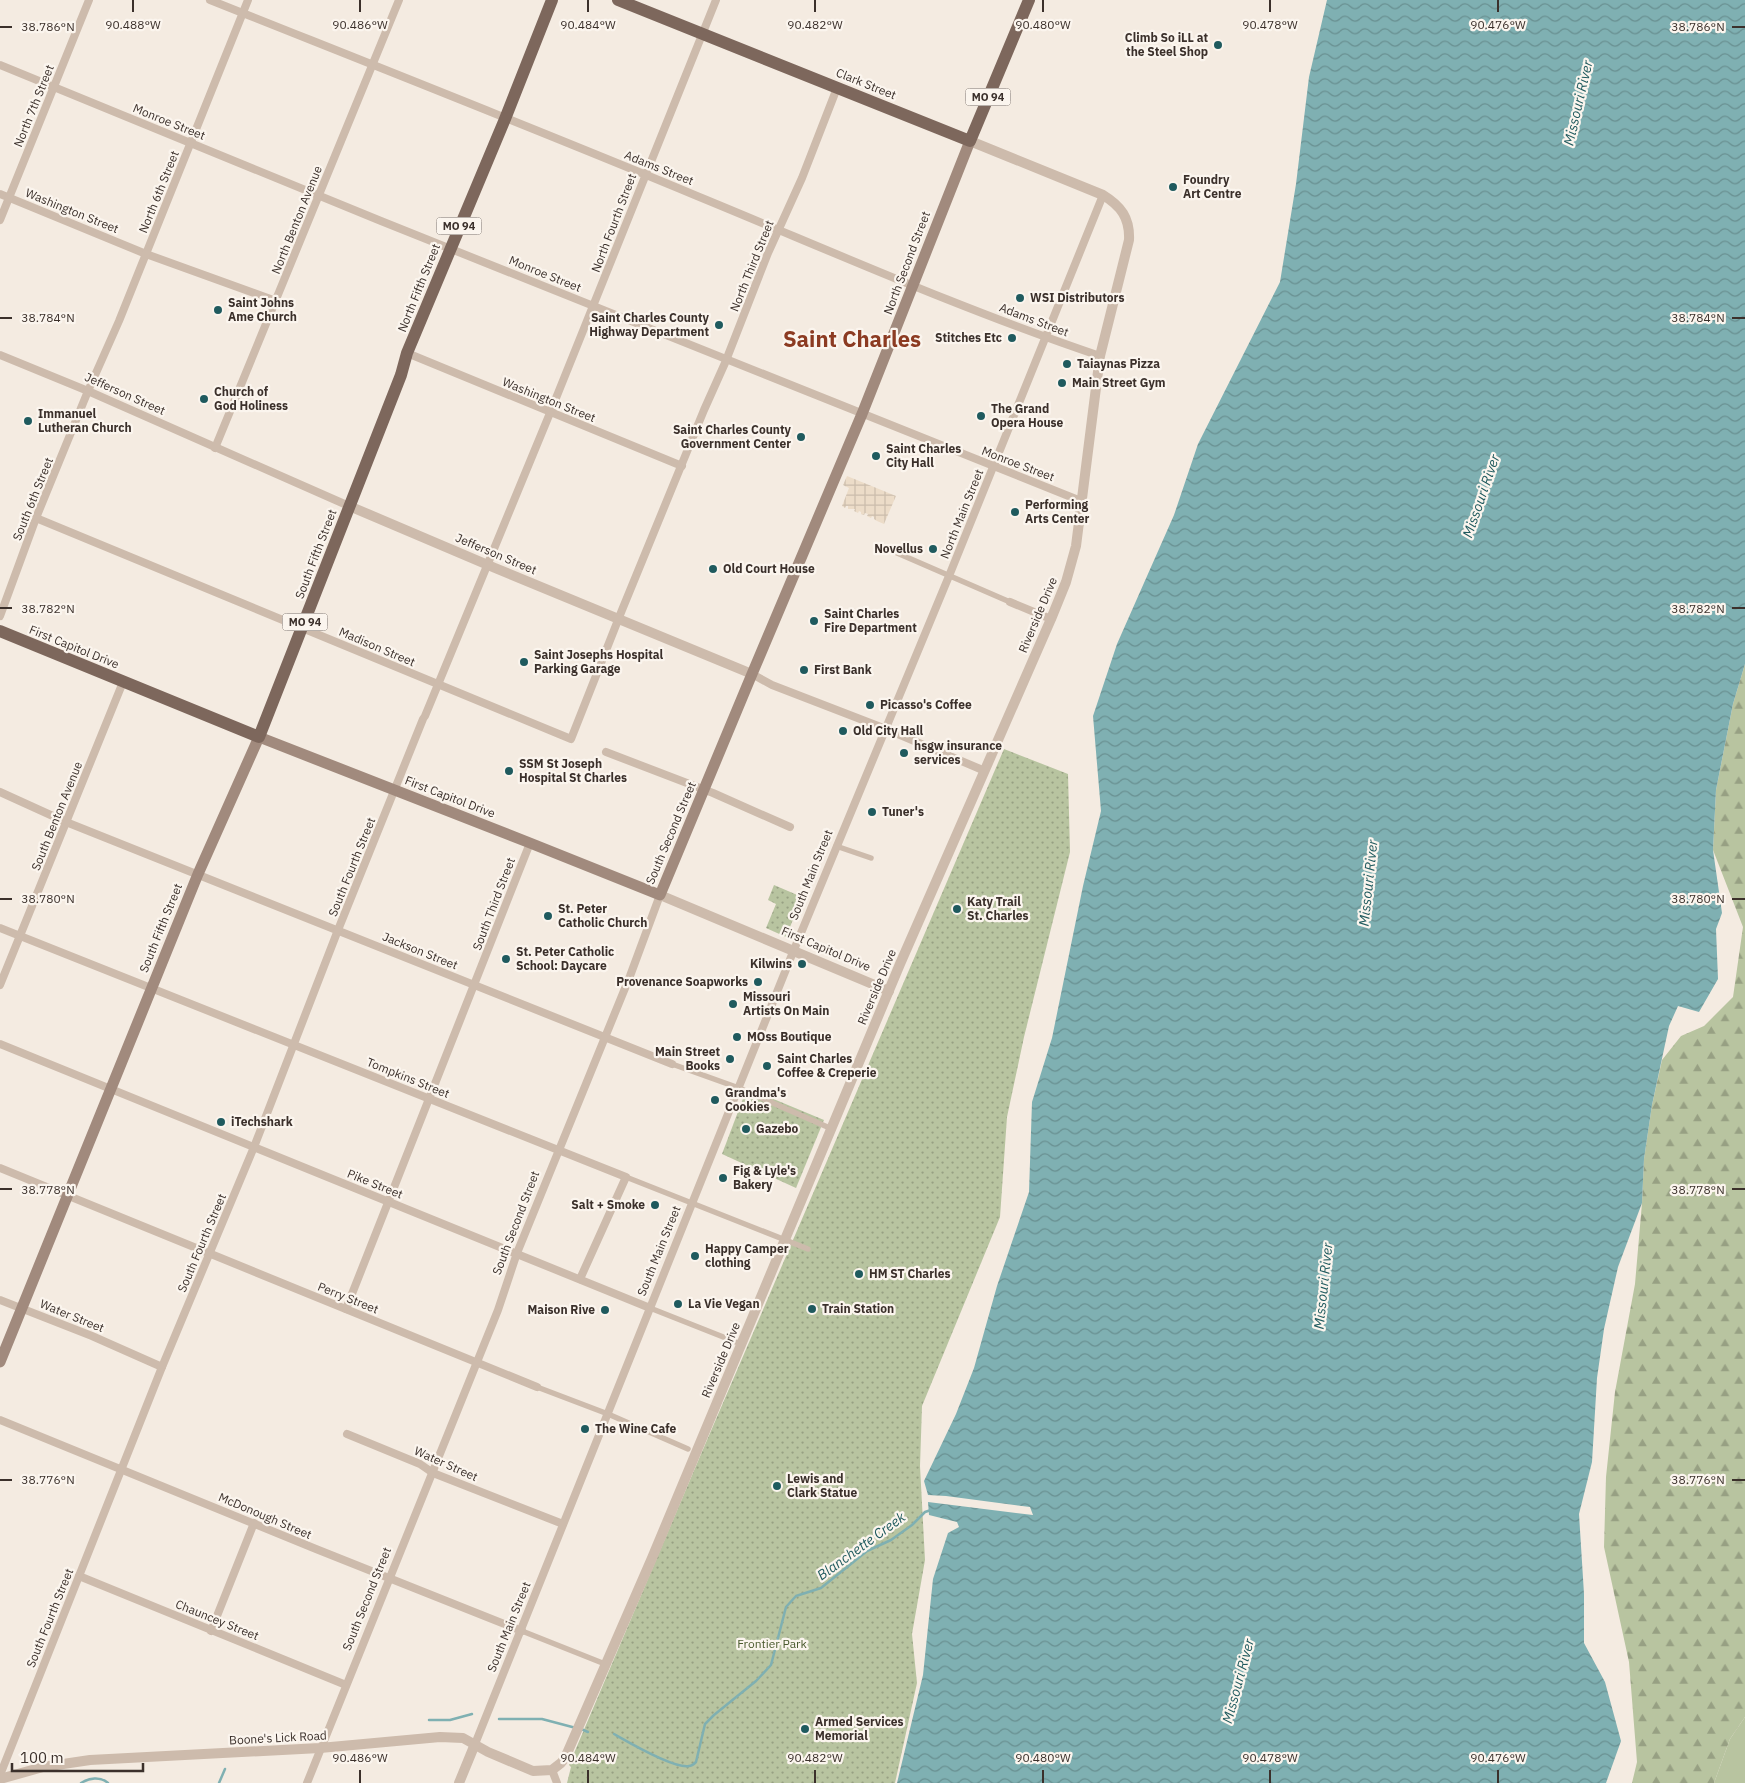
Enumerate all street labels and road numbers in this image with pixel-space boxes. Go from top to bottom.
street label: North 7th Street [10,62,57,149]
street label: Clark Street [834,65,898,102]
road number: MO 94 [966,88,1010,105]
street label: Monroe Street [131,100,208,143]
street label: Adams Street [622,147,696,188]
street label: North 6th Street [135,148,182,235]
street label: North Benton Avenue [268,163,325,276]
street label: North Fourth Street [588,171,639,274]
street label: Washington Street [23,185,121,236]
street label: North Second Street [880,209,933,317]
road number: MO 94 [436,218,482,235]
street label: North Third Street [726,218,777,314]
street label: North Fifth Street [394,241,443,334]
street label: Monroe Street [507,252,584,295]
street label: Adams Street [997,299,1071,340]
street label: Jefferson Street [83,369,168,418]
street label: Washington Street [500,374,598,425]
street label: Monroe Street [980,443,1057,484]
street label: South 6th Street [9,455,56,543]
street label: North Main Street [937,467,986,561]
street label: South Fifth Street [292,507,340,601]
street label: Jefferson Street [453,530,539,577]
street label: Riverside Drive [1015,574,1060,655]
road number: MO 94 [282,614,328,630]
street label: First Capitol Drive [27,622,122,672]
street label: Madison Street [337,624,418,669]
street label: South Benton Avenue [28,759,85,873]
street label: First Capitol Drive [403,772,498,821]
street label: South Second Street [642,779,699,886]
street label: South Fourth Street [325,815,378,919]
street label: South Main Street [786,827,835,922]
street label: South Third Street [469,855,518,952]
street label: South Fifth Street [136,881,185,975]
street label: First Capitol Drive [779,923,873,974]
street label: Jackson Street [380,929,460,972]
street label: Riverside Drive [854,946,899,1027]
street label: Tompkins Street [365,1054,452,1101]
street label: Pike Street [345,1166,405,1201]
street label: South Second Street [489,1169,542,1277]
street label: South Fourth Street [174,1191,229,1294]
street label: South Main Street [634,1203,683,1298]
street label: Perry Street [316,1279,381,1317]
street label: Water Street [38,1296,106,1335]
street label: Riverside Drive [698,1319,743,1400]
street label: Water Street [412,1443,480,1484]
street label: McDonough Street [216,1489,314,1542]
street label: South Second Street [339,1545,394,1653]
street label: South Fourth Street [23,1566,76,1670]
street label: South Main Street [484,1579,533,1674]
street label: Chauncey Street [173,1596,261,1643]
street label: Boone's Lick Road [229,1727,327,1748]

